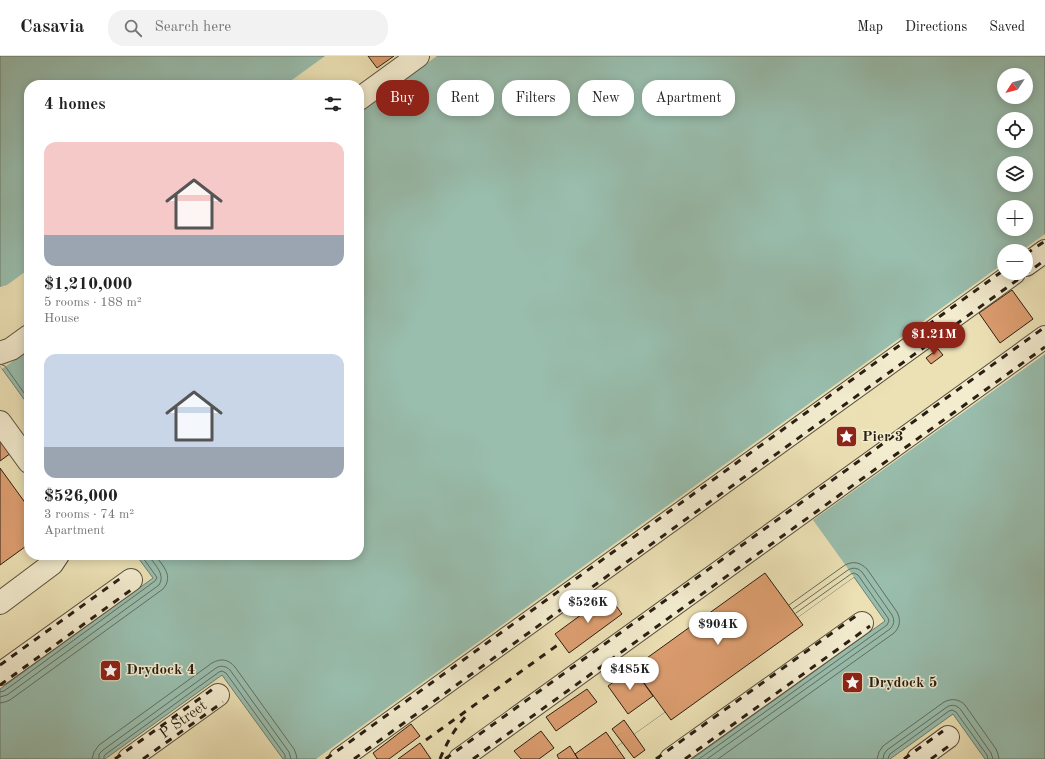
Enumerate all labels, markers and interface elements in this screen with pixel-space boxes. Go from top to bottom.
search box [108,10,388,46]
icon: search [122,17,144,39]
text: Casavia [20,18,84,37]
text: Search here [154,20,231,35]
text: Map [857,20,883,34]
text: Directions [905,20,967,34]
text: Saved [989,20,1025,34]
north arrow [997,68,1033,104]
map controls [997,68,1033,280]
chip: Buy [376,80,429,116]
chip: Rent [437,80,494,116]
chip: Filters [502,80,570,116]
chip: New [578,80,634,116]
chip: Apartment [642,80,735,116]
icon: filters [322,93,344,115]
text: 4 homes [44,96,106,113]
button: locate [997,112,1033,148]
button: layers [997,156,1033,192]
icon: home [158,168,230,240]
button: + [997,200,1033,236]
button: − [997,244,1033,280]
text: $1,210,000 [44,276,132,293]
text: 5 rooms · 188 m² [44,296,142,309]
text: House [44,312,79,325]
pin: $1.21M [901,322,967,356]
text: $1.21M [911,328,957,341]
icon: home [158,380,230,452]
place icon: Pier 3 [833,424,859,450]
place label: Pier 3 [862,430,903,445]
text: $526,000 [44,488,118,505]
text: 3 rooms · 74 m² [44,508,134,521]
text: Apartment [44,524,105,537]
pin: $526K [560,590,616,624]
text: $526K [568,596,608,609]
pin: $904K [690,612,746,646]
text: $904K [698,618,738,631]
place icon: Drydock 4 [98,657,124,683]
pin: $485K [602,657,658,691]
place label: Drydock 4 [126,663,195,678]
text: $485K [610,663,650,676]
place icon: Drydock 5 [840,670,866,696]
place label: Drydock 5 [868,676,937,691]
street label: P Street [157,698,210,742]

